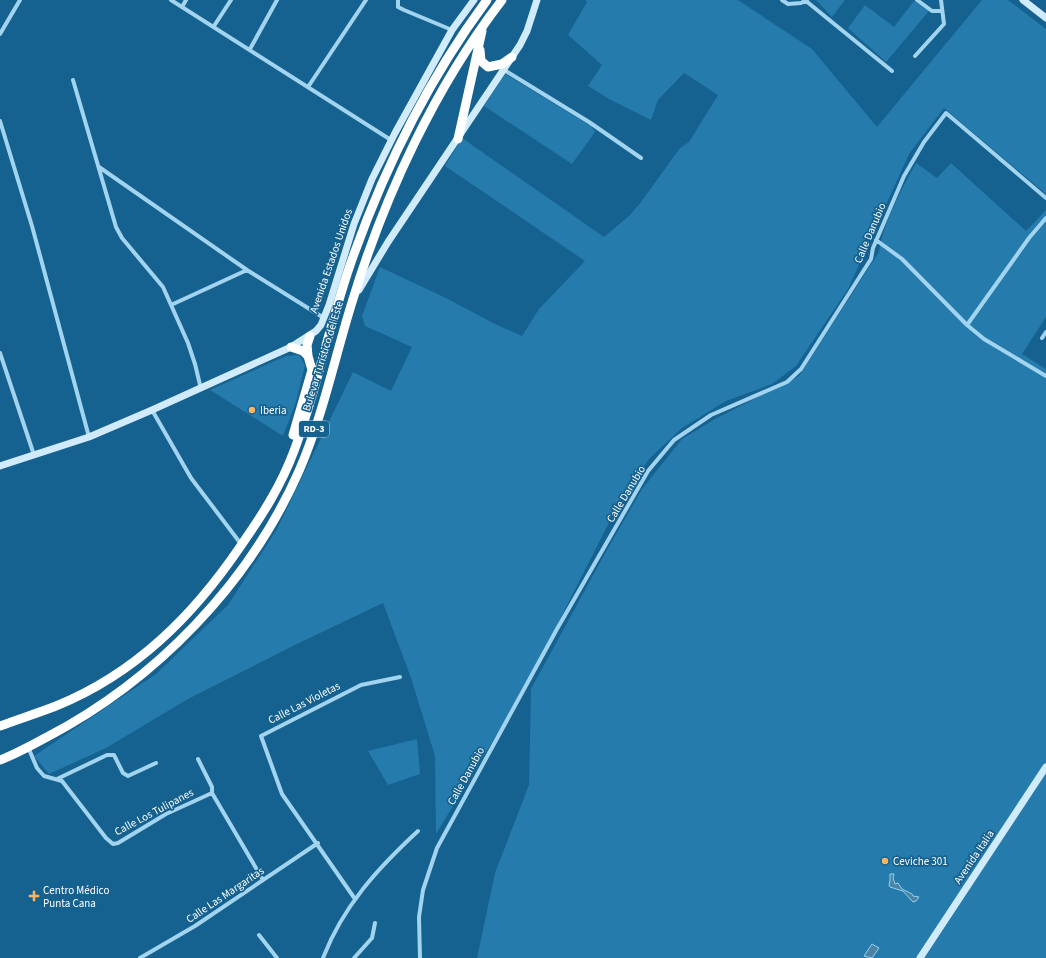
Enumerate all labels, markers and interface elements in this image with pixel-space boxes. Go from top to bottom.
street label: Calle Danubio [851,201,889,265]
street label: Avenida Estados Unidos [306,206,356,315]
street label: Bulevar Turístico del Este [299,298,347,413]
place label: Iberia [260,403,287,418]
marker: Iberia [247,405,257,415]
road number: RD-3 [299,421,329,437]
street label: Calle Danubio [603,463,649,525]
street label: Calle Las Violetas [265,678,343,728]
street label: Calle Danubio [444,744,488,808]
street label: Calle Los Tulipanes [112,785,197,839]
street label: Avenida Italia [950,827,998,887]
place label: Ceviche 301 [893,854,948,869]
marker: Ceviche 301 [880,856,890,866]
street label: Calle Las Margaritas [183,863,267,927]
place label: Centro Médico Punta Cana [43,883,109,911]
marker: Centro Médico Punta Cana [28,890,40,902]

